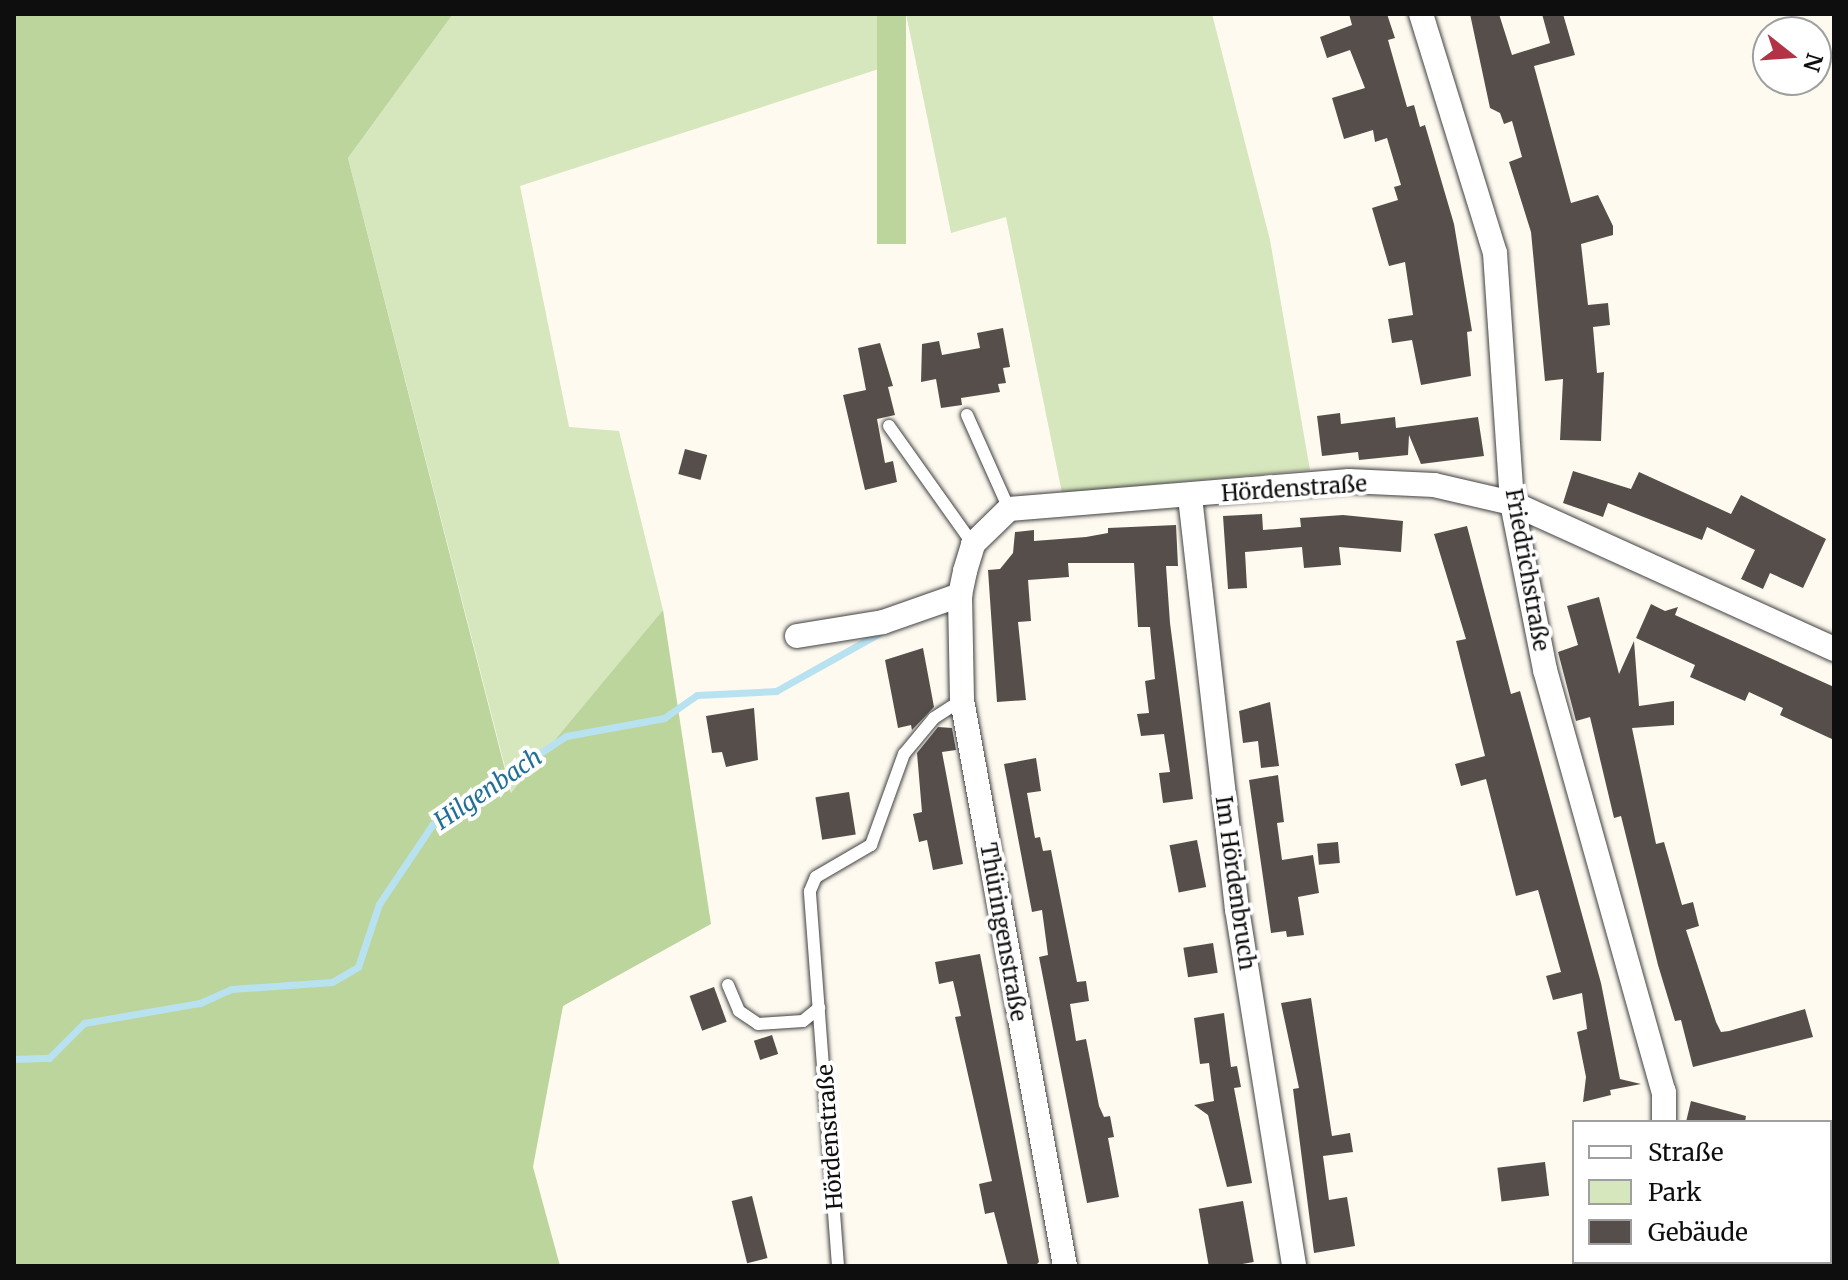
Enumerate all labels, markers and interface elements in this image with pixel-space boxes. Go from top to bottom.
north arrow [1752,16,1832,96]
text: N [1797,50,1829,75]
street label: Hördenstraße [1220,471,1368,507]
street label: Friedrichstraße [1500,487,1554,653]
water label: Hilgenbach [429,742,547,836]
street label: Im Hördenbruch [1210,794,1260,972]
street label: Thüringenstraße [974,841,1032,1023]
street label: Hördenstraße [812,1063,848,1211]
legend [1572,1120,1832,1264]
text: Straße [1648,1137,1723,1168]
text: Park [1648,1177,1701,1208]
text: Gebäude [1648,1217,1748,1248]

